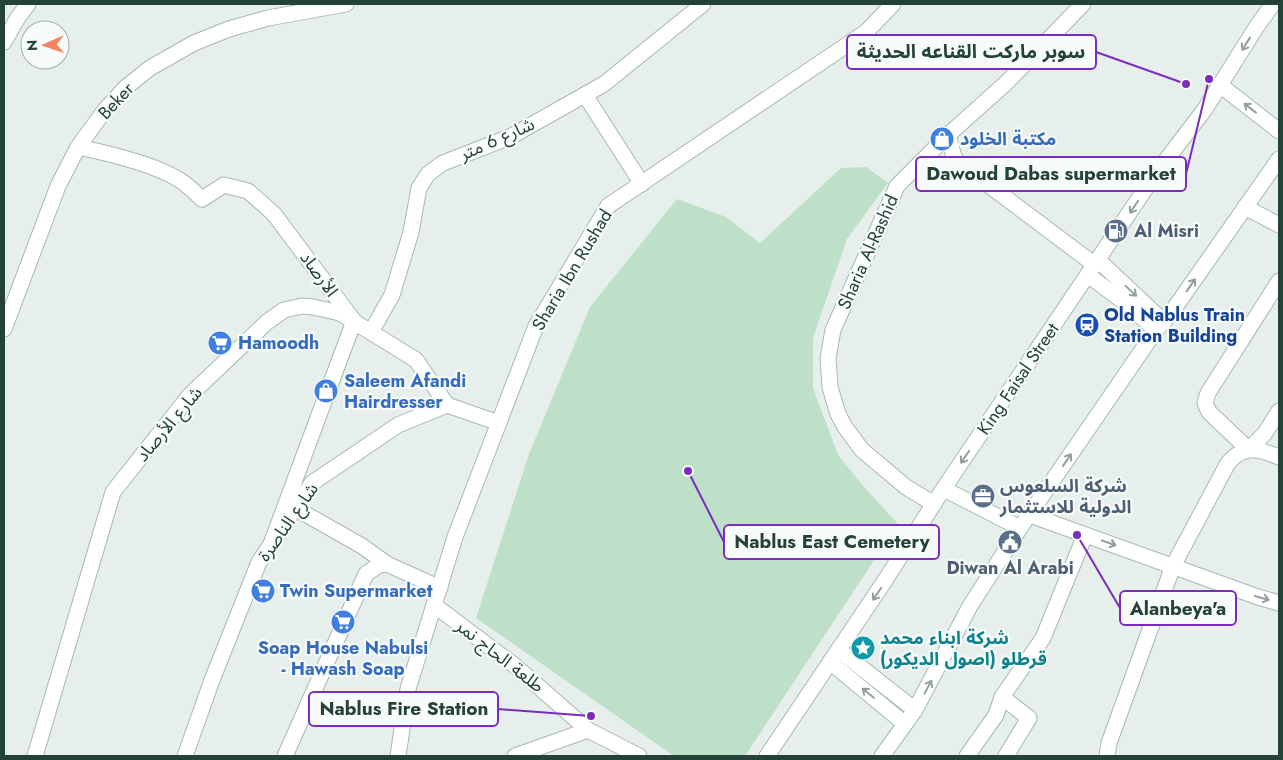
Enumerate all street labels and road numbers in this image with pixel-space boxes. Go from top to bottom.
street label: Beker [92,76,141,125]
street label: شارع 6 متر [454,111,539,168]
street label: Sharia Al-Rashid [831,190,905,314]
street label: Sharia Ibn Rushad [525,204,619,336]
street label: الأرصاد [294,246,344,302]
street label: King Faisal Street [971,317,1066,440]
street label: شارع الأرصاد [130,381,209,468]
street label: شارع الناصرة [251,477,326,567]
street label: طلعة الحاج نمر [449,612,550,699]

